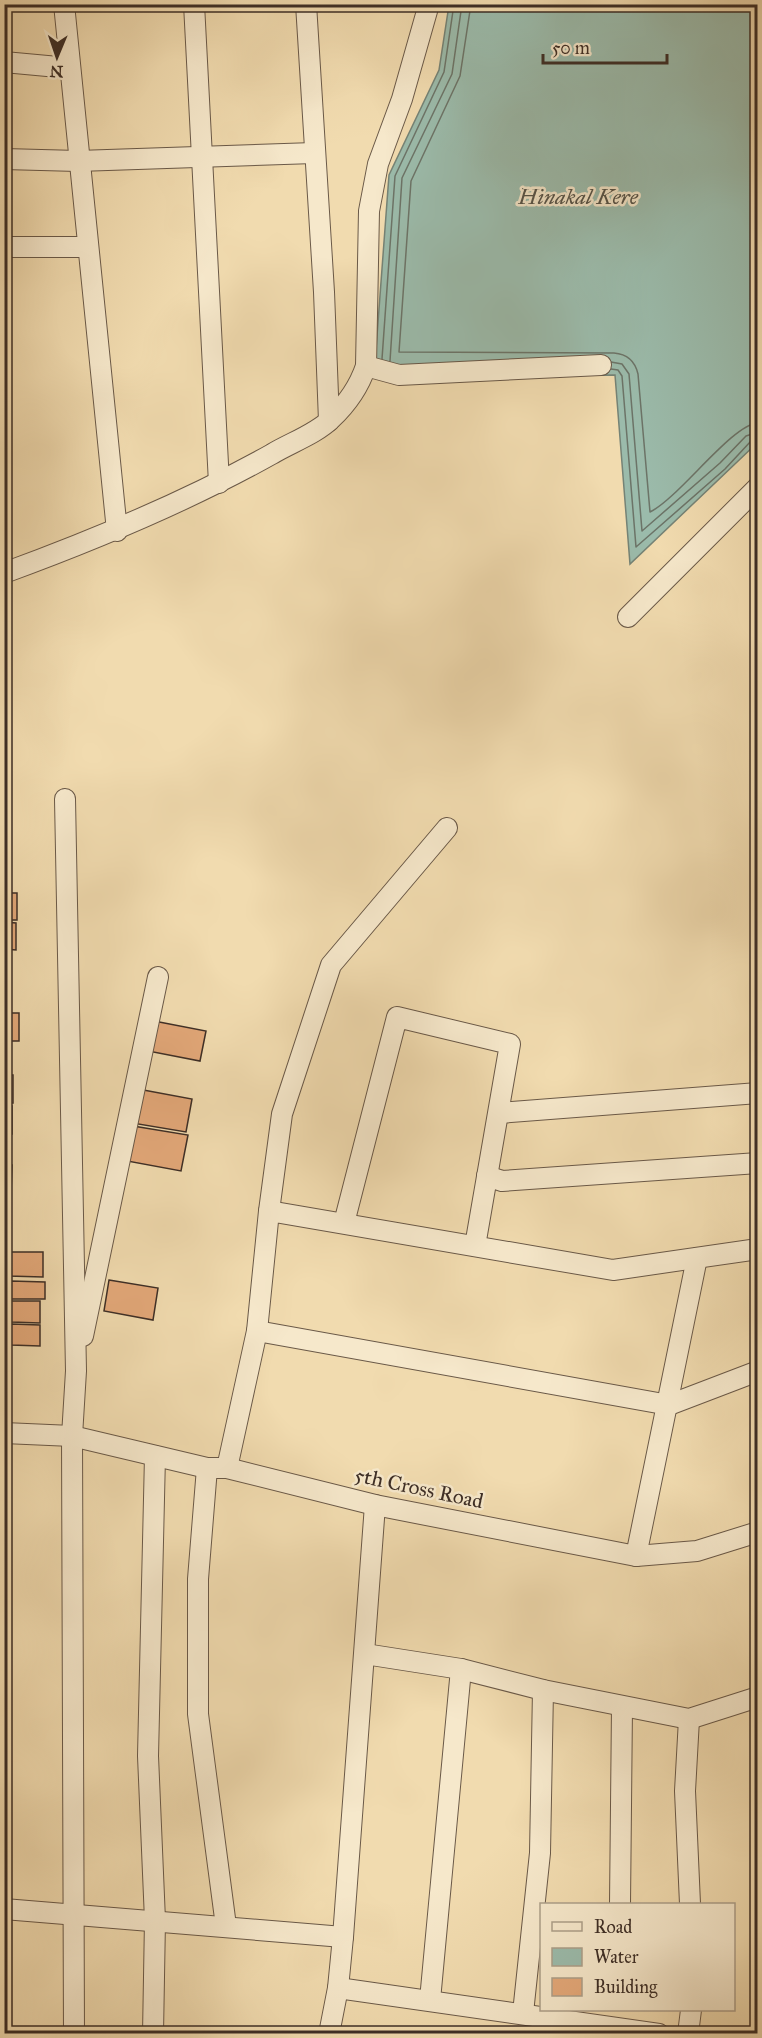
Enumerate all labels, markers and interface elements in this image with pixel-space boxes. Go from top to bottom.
north arrow [27,27,87,87]
scale bar [543,27,668,65]
text: 50 m [552,37,590,59]
text: N [49,62,64,81]
water label: Hinakal Kere [517,183,639,210]
street label: 5th Cross Road [352,1462,486,1514]
legend [540,1903,735,2011]
text: Road [594,1916,632,1938]
text: Water [594,1946,639,1968]
text: Building [594,1976,658,1999]

